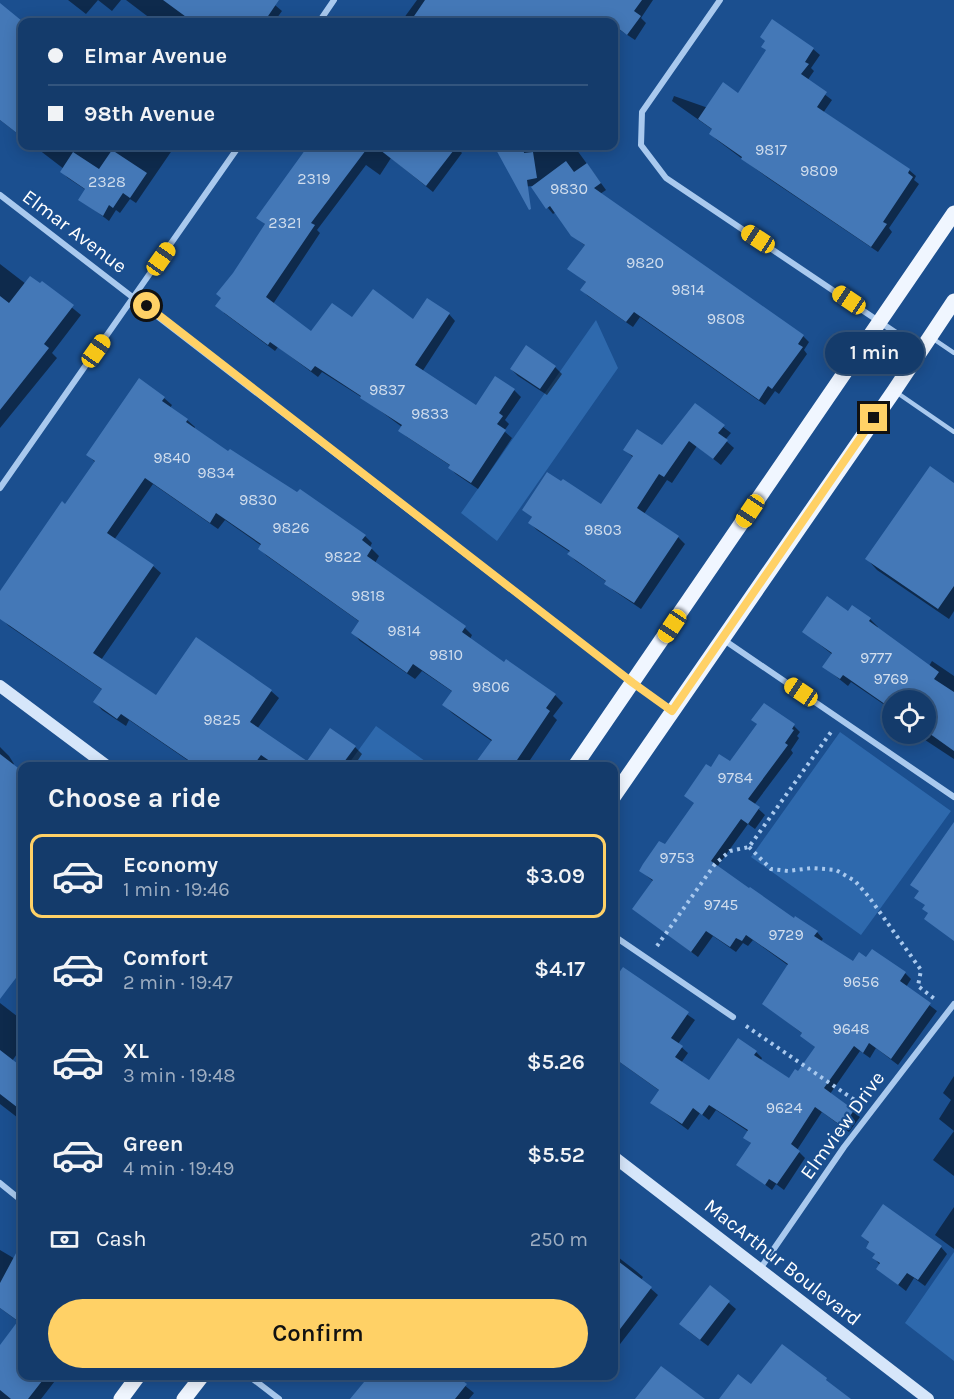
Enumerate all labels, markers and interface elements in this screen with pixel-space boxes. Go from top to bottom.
text: Elmar Avenue [84,43,227,69]
text: 98th Avenue [84,101,215,127]
house number: 9817 [755,140,787,159]
house number: 9809 [800,161,838,180]
house number: 2319 [297,169,331,188]
house number: 2328 [88,172,126,191]
house number: 9830 [550,179,588,198]
street label: Elmar Avenue [18,185,131,278]
house number: 2321 [268,213,302,232]
car [738,222,778,256]
car [143,239,179,279]
house number: 9820 [626,253,664,272]
house number: 9814 [671,280,705,299]
car [829,282,869,318]
route start [133,292,160,319]
house number: 9808 [707,309,745,328]
car [78,331,114,371]
callout: 1 min [824,331,924,373]
text: 1 min [850,341,899,364]
house number: 9837 [369,380,406,399]
house number: 9833 [411,404,449,423]
route end [860,404,887,431]
house number: 9840 [153,448,191,467]
house number: 9834 [197,463,235,482]
house number: 9830 [239,490,277,509]
car [732,491,768,531]
house number: 9826 [272,518,310,537]
house number: 9803 [584,520,622,539]
house number: 9822 [324,547,362,566]
house number: 9818 [351,586,385,605]
car [654,606,690,646]
house number: 9814 [387,621,421,640]
house number: 9810 [429,645,463,664]
house number: 9777 [860,648,892,667]
house number: 9769 [873,669,909,688]
car [781,674,821,710]
house number: 9806 [472,677,510,696]
map controls [882,690,936,744]
button: locate [882,690,936,744]
house number: 9825 [203,710,241,729]
house number: 9784 [717,768,753,787]
text: Choose a ride [48,782,221,814]
house number: 9753 [659,848,695,867]
icon: car [51,849,105,903]
text: Economy [123,852,218,878]
text: $3.09 [525,863,585,889]
text: 1 min · 19:46 [123,878,230,901]
house number: 9745 [704,895,738,914]
house number: 9729 [768,925,804,944]
icon: car [51,942,105,996]
text: Comfort [123,945,208,971]
text: $4.17 [534,956,585,982]
text: 2 min · 19:47 [123,971,233,994]
house number: 9656 [843,972,879,991]
house number: 9648 [832,1019,870,1038]
icon: car [51,1035,105,1089]
text: XL [123,1038,149,1064]
text: $5.26 [527,1049,585,1075]
text: 3 min · 19:48 [123,1064,236,1087]
street label: Elmview Drive [796,1067,889,1184]
house number: 9624 [766,1098,802,1117]
icon: car [51,1128,105,1182]
text: Green [123,1131,184,1157]
text: $5.52 [527,1142,585,1168]
text: 4 min · 19:49 [123,1157,234,1180]
street label: MacArthur Boulevard [700,1194,865,1331]
icon: cash [48,1223,81,1256]
text: Cash [96,1226,146,1252]
text: 250 m [530,1228,588,1251]
button: Confirm [48,1299,588,1368]

